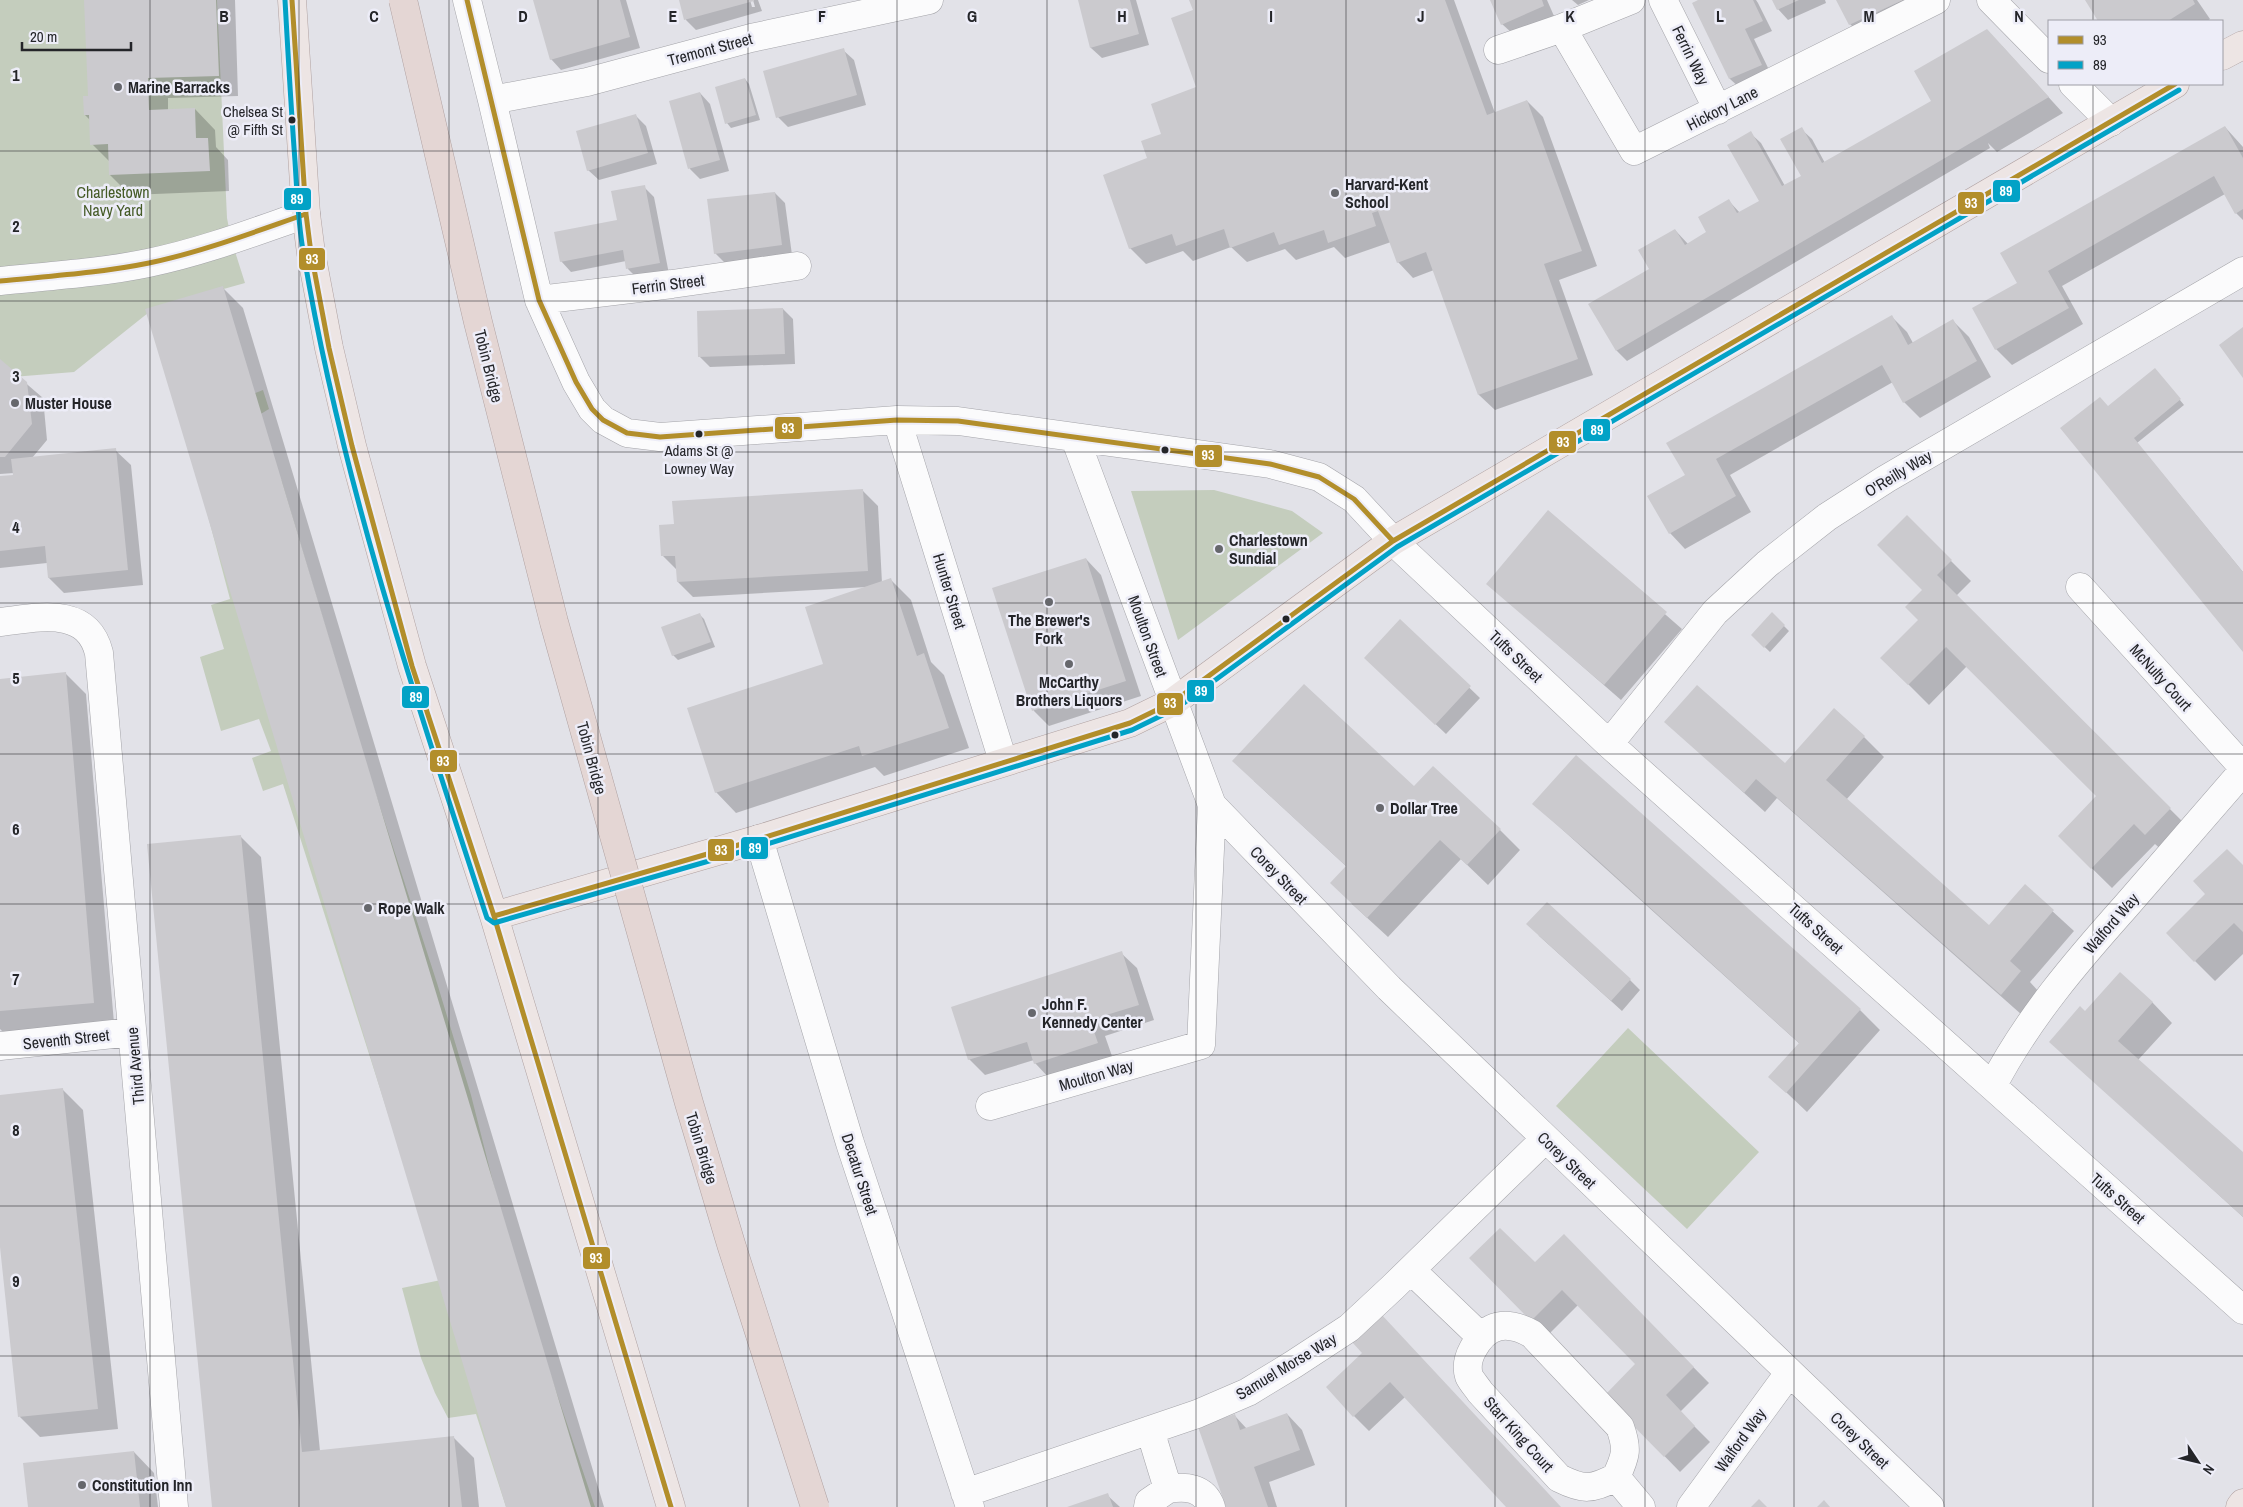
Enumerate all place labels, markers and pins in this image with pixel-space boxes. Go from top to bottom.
place label: Marine Barracks [128,76,230,98]
marker: Marine Barracks [112,81,124,93]
place label: Chelsea St @ Fifth St [223,101,284,140]
marker: Chelsea St @ Fifth St [287,115,297,125]
place label: Harvard-Kent School [1345,173,1429,213]
marker: Harvard-Kent School [1329,187,1341,199]
place label: Muster House [25,392,112,414]
marker: Muster House [9,397,21,409]
marker: Adams St @ Lowney Way [694,429,704,439]
place label: Adams St @ Lowney Way [663,440,735,479]
unlabelled marker [1160,445,1170,455]
place label: Charlestown Sundial [1229,529,1308,569]
marker: Charlestown Sundial [1213,543,1225,555]
marker: The Brewer's Fork [1043,596,1055,608]
place label: The Brewer's Fork [1008,609,1090,649]
unlabelled marker [1281,614,1291,624]
marker: McCarthy Brothers Liquors [1063,658,1075,670]
place label: McCarthy Brothers Liquors [1016,671,1122,711]
unlabelled marker [1110,730,1120,740]
place label: Dollar Tree [1390,797,1458,819]
marker: Dollar Tree [1374,802,1386,814]
place label: Rope Walk [378,897,445,919]
marker: Rope Walk [362,902,374,914]
place label: John F. Kennedy Center [1042,993,1144,1033]
marker: John F. Kennedy Center [1026,1007,1038,1019]
place label: Constitution Inn [92,1474,193,1496]
marker: Constitution Inn [76,1479,88,1491]

